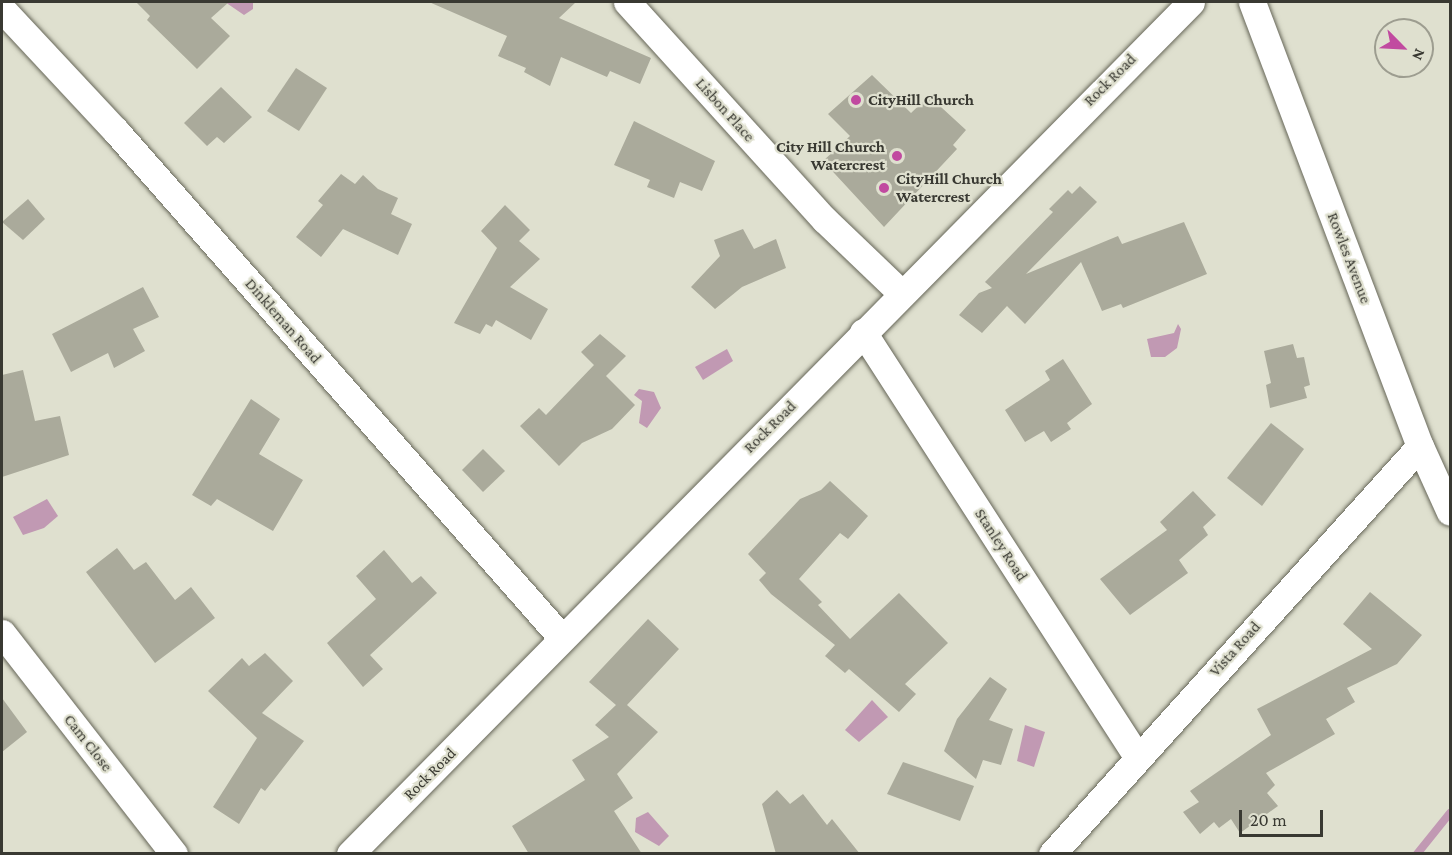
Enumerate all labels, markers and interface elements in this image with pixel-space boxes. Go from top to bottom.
north arrow [1374,18,1434,78]
text: N [1409,46,1429,63]
street label: Rock Road [1080,50,1140,110]
street label: Lisbon Place [691,74,759,146]
place label: CityHill Church [868,90,974,110]
marker: CityHill Church [849,93,863,107]
place label: City Hill Church Watercrest [776,137,885,175]
marker: City Hill Church Watercrest [890,149,904,163]
place label: CityHill Church Watercrest [896,169,1002,207]
marker: CityHill Church Watercrest [877,181,891,195]
street label: Rowles Avenue [1323,210,1375,306]
street label: Dinkleman Road [241,274,325,368]
street label: Rock Road [740,397,800,457]
street label: Stanley Road [970,505,1032,585]
street label: Vista Road [1205,618,1265,680]
street label: Cam Close [60,710,116,776]
street label: Rock Road [400,744,460,804]
scale bar [1242,798,1326,836]
text: 20 m [1250,810,1287,830]

